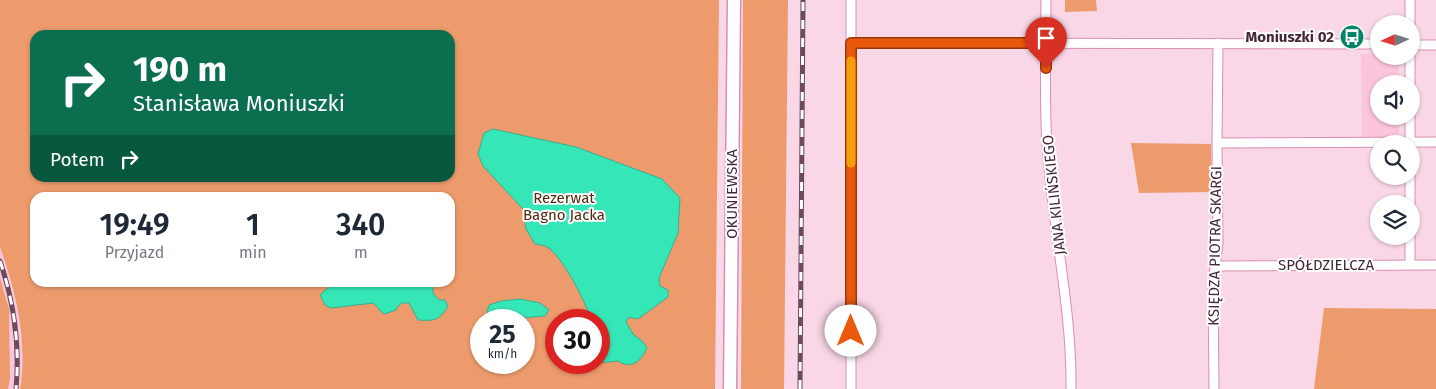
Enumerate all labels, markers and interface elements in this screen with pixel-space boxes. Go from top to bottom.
north arrow [1370,15,1420,65]
map controls [1370,15,1420,245]
pin [1025,17,1067,68]
icon: arrive [1032,24,1060,52]
bus stop icon: Moniuszki 02 [1339,24,1365,50]
place label: Moniuszki 02 [1245,28,1334,46]
text: 190 m [133,48,227,90]
icon: right [50,50,115,115]
button: sound [1370,75,1420,125]
text: Stanisława Moniuszki [133,90,345,117]
street label: JANA KILIŃSKIEGO [1039,134,1069,256]
button: search [1370,135,1420,185]
icon: right [115,145,143,173]
text: Potem [50,148,105,171]
street label: OKUNIEWSKA [723,149,741,239]
street label: KSIĘDZA PIOTRA SKARGI [1205,166,1225,326]
park label: Rezerwat Bagno Jacka [523,189,605,224]
button: layers [1370,195,1420,245]
text: 19:49 [99,207,169,243]
text: 1 [246,207,260,243]
text: 340 [336,207,385,243]
text: Przyjazd [105,243,164,262]
text: min [239,243,267,262]
text: m [354,243,368,262]
street label: SPÓŁDZIELCZA [1278,256,1374,274]
position arrow [824,304,876,356]
speed limit sign: 30 [545,309,610,374]
text: 25 [489,320,516,350]
text: km/h [488,347,517,361]

